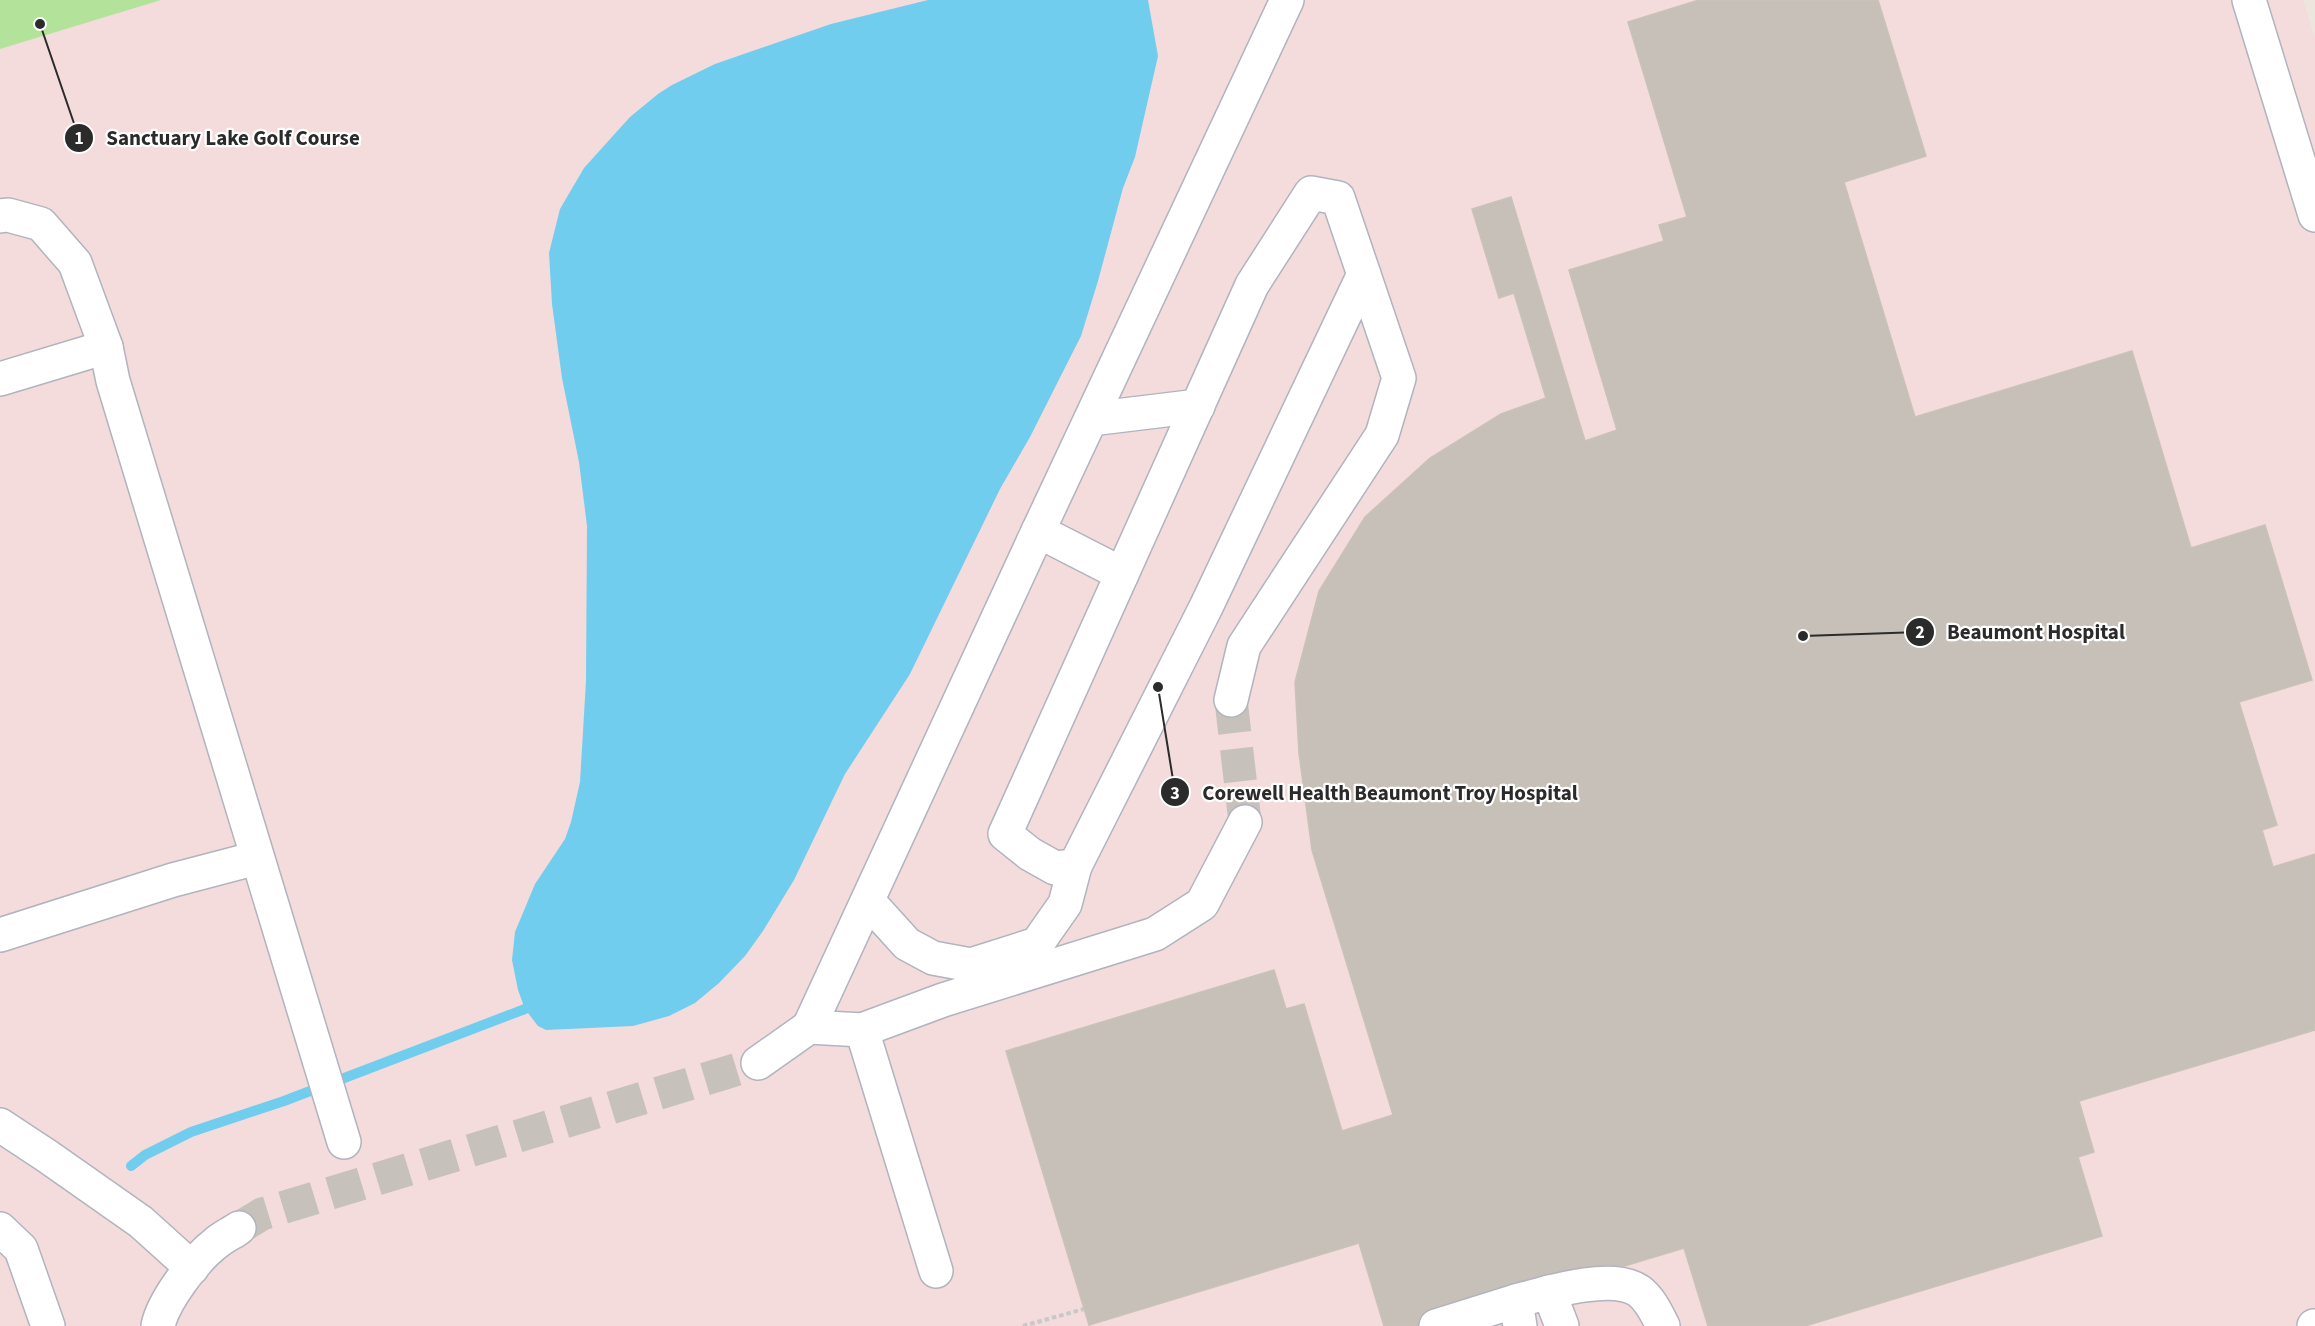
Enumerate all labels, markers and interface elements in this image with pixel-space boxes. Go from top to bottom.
callout: Sanctuary Lake Golf Course [64,118,372,157]
text: Sanctuary Lake Golf Course [106,123,360,153]
text: 1 [74,126,84,151]
callout: Beaumont Hospital [1905,612,2136,651]
text: Beaumont Hospital [1947,617,2125,647]
text: 2 [1915,620,1925,645]
callout: Corewell Health Beaumont Troy Hospital [1160,773,1590,812]
text: Corewell Health Beaumont Troy Hospital [1202,778,1578,808]
text: 3 [1170,781,1180,806]

